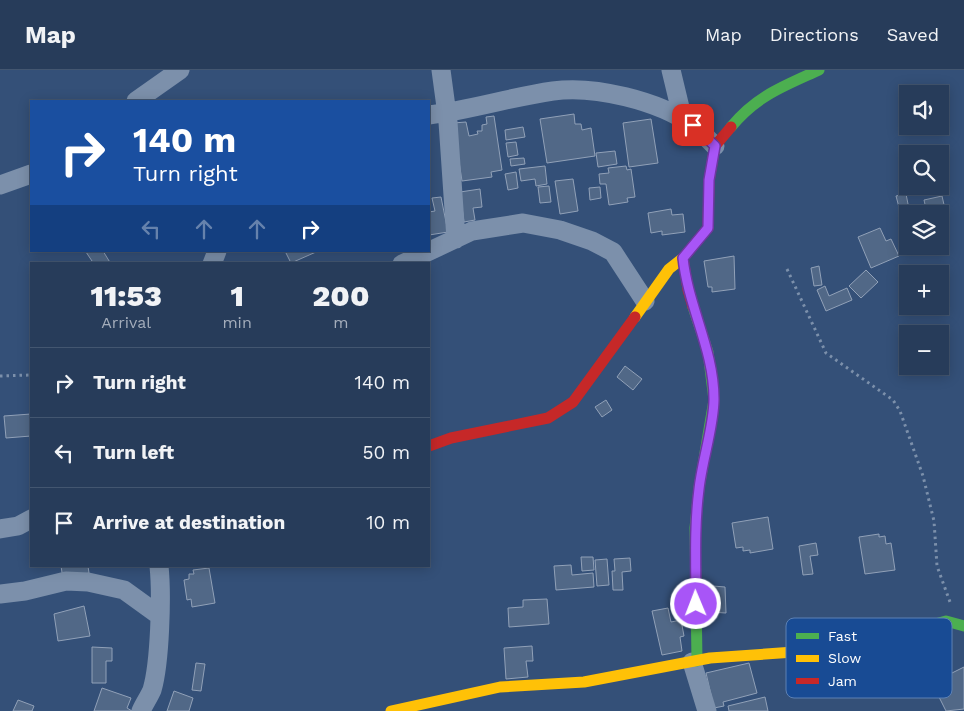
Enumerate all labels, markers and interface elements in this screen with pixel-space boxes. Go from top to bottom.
text: Map [25,21,76,49]
text: Map [705,24,742,45]
text: Directions [770,24,859,45]
text: Saved [887,24,939,45]
map controls [899,85,949,375]
button: sound [899,85,949,135]
pin [672,104,714,146]
icon: arrive [679,111,707,139]
text: 140 m [133,119,236,161]
icon: right [50,120,115,185]
button: search [899,145,949,195]
text: Turn right [133,161,238,186]
button: layers [899,205,949,255]
icon: left [137,215,165,243]
icon: ahead [190,215,218,243]
icon: ahead [243,215,271,243]
icon: right [296,215,324,243]
button: + [899,265,949,315]
text: 11:53 [91,278,162,313]
text: 1 [230,278,244,313]
text: 200 [312,278,369,313]
text: Arrival [101,313,151,332]
text: min [222,313,252,332]
text: m [333,313,349,332]
button: − [899,325,949,375]
icon: right [50,369,78,397]
text: Turn right [93,371,186,394]
text: 140 m [355,371,410,394]
icon: left [50,439,78,467]
text: Turn left [93,441,174,464]
text: 50 m [363,441,410,464]
icon: arrive [50,509,78,537]
text: Arrive at destination [93,511,285,534]
text: 10 m [366,511,410,534]
position arrow [669,577,721,629]
legend [786,618,952,698]
text: Fast [828,628,857,644]
text: Slow [828,650,861,666]
text: Jam [828,673,857,689]

